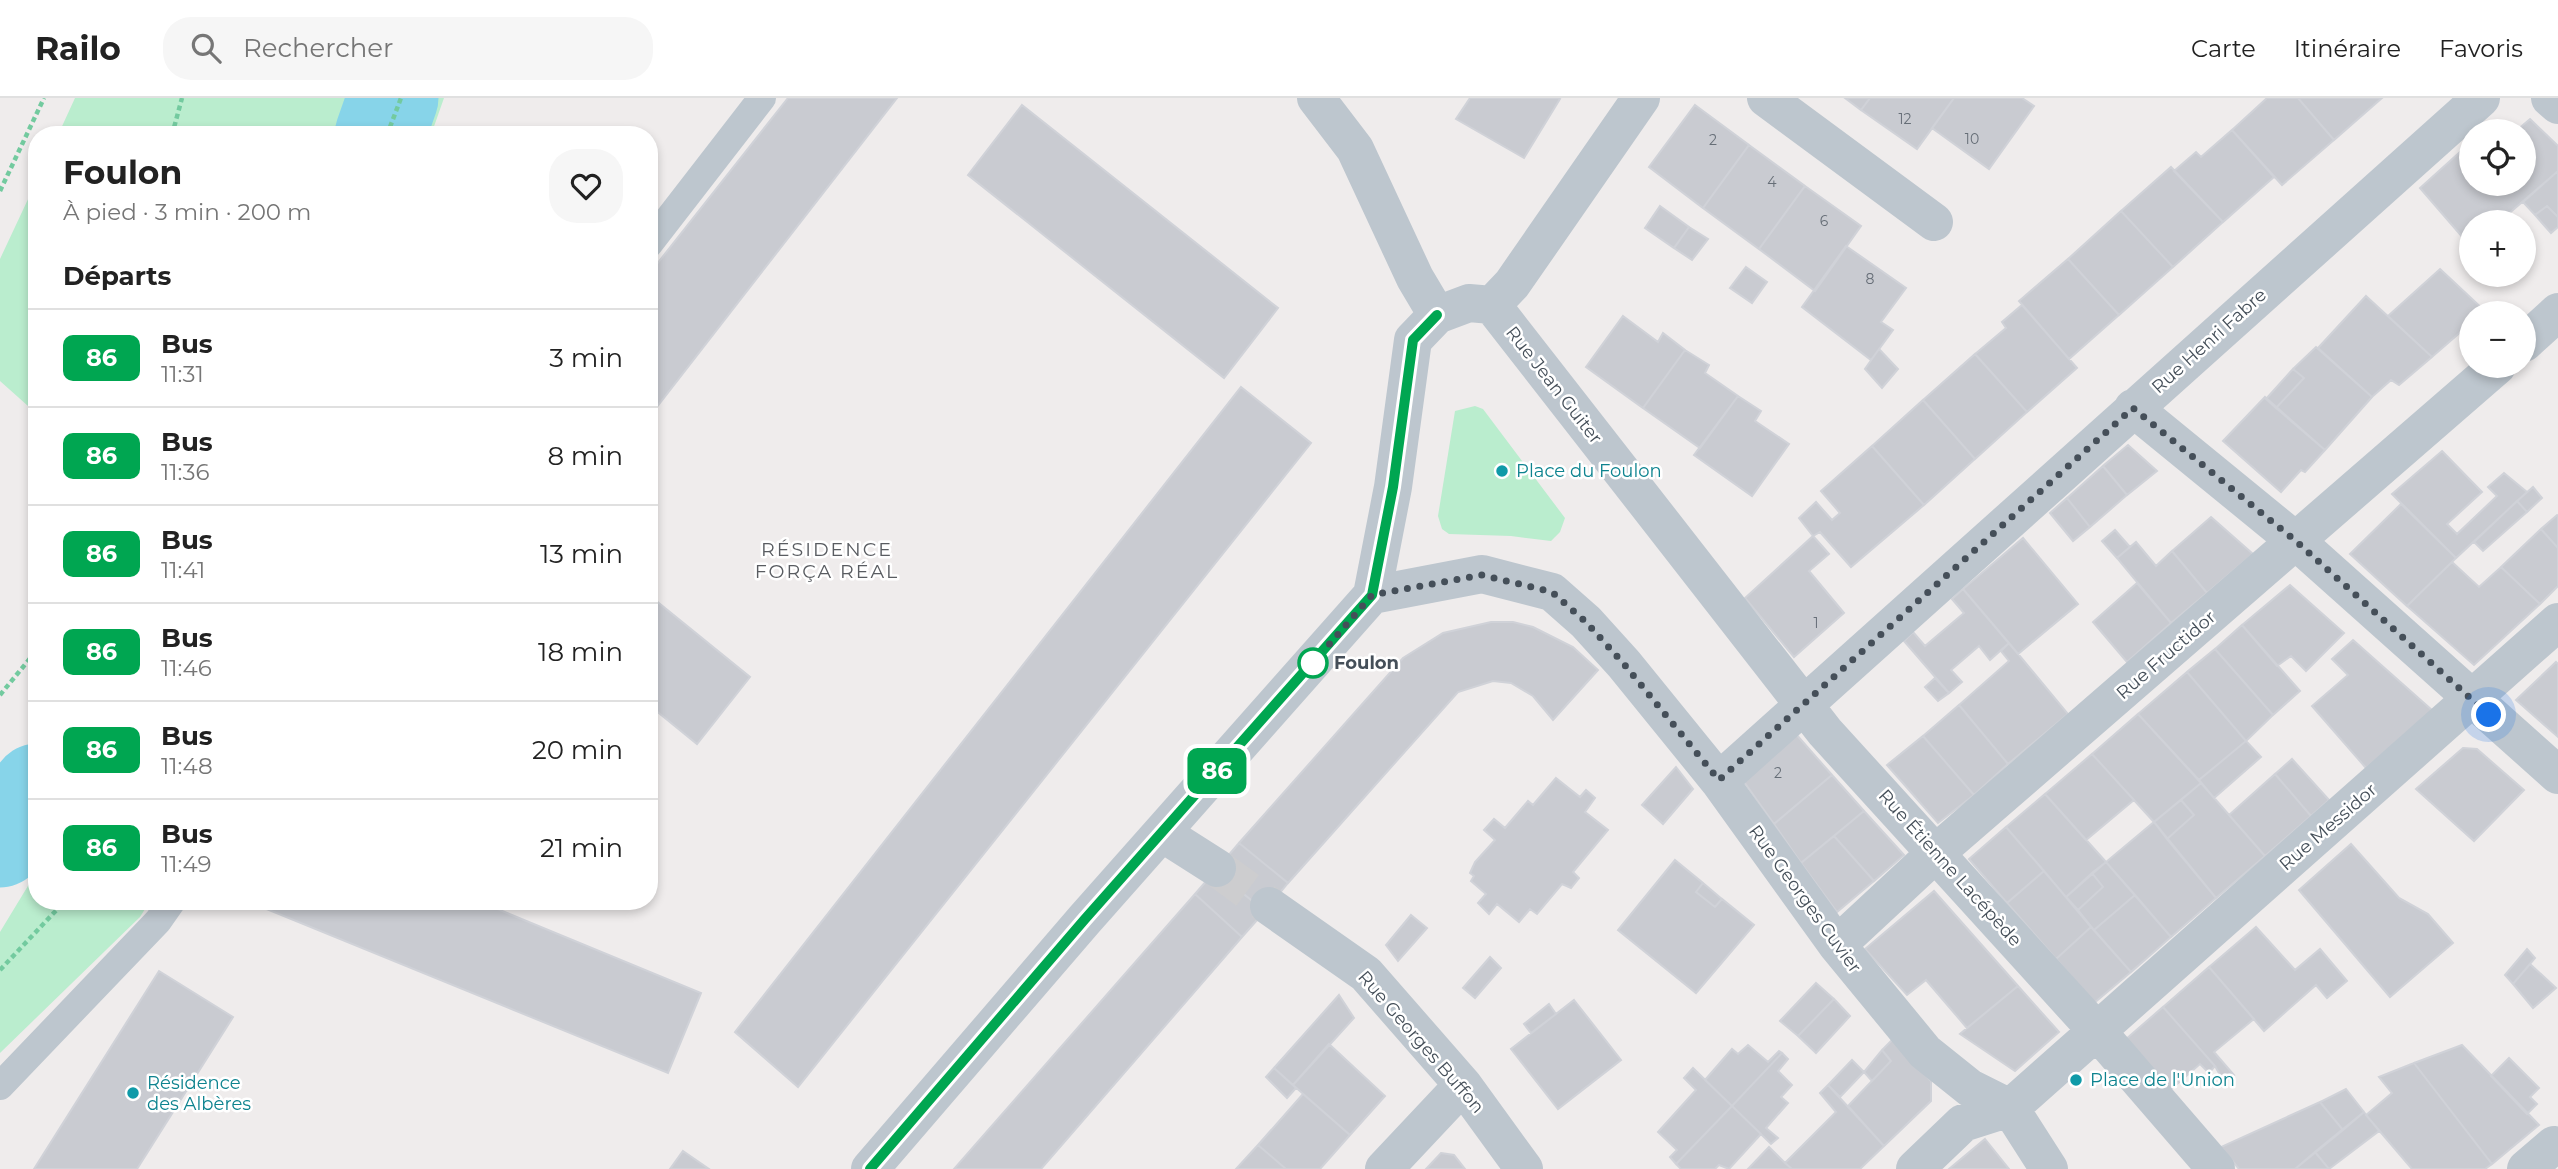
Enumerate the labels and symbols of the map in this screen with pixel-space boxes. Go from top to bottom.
house number: 12 [1898,110,1912,128]
house number: 10 [1965,130,1979,148]
house number: 2 [1709,131,1717,149]
house number: 4 [1767,173,1777,191]
house number: 6 [1820,212,1829,230]
house number: 8 [1866,270,1875,288]
street label: Rue Henri Fabre [2147,284,2271,398]
street label: Rue Jean Guiter [1501,322,1607,448]
place label: Place du Foulon [1516,460,1662,482]
marker: Place du Foulon [1494,463,1510,479]
district label: RÉSIDENCE FORÇA RÉAL [755,538,899,583]
street label: Rue Fructidor [2112,606,2220,704]
house number: 1 [1813,614,1819,632]
marker: Foulon [1298,648,1328,678]
place label: Foulon [1334,652,1399,674]
your location [2471,697,2506,732]
line badge: 86 [1186,748,1248,794]
house number: 2 [1774,764,1782,782]
street label: Rue Messidor [2275,779,2381,875]
street label: Rue Étienne Lacépède [1874,785,2026,951]
street label: Rue Georges Cuvier [1744,821,1866,977]
street label: Rue Georges Buffon [1353,966,1489,1118]
place label: Place de l'Union [2090,1069,2235,1091]
place label: Résidence des Albères [147,1072,251,1115]
marker: Place de l'Union [2068,1072,2084,1088]
marker: Résidence des Albères [125,1085,141,1101]

